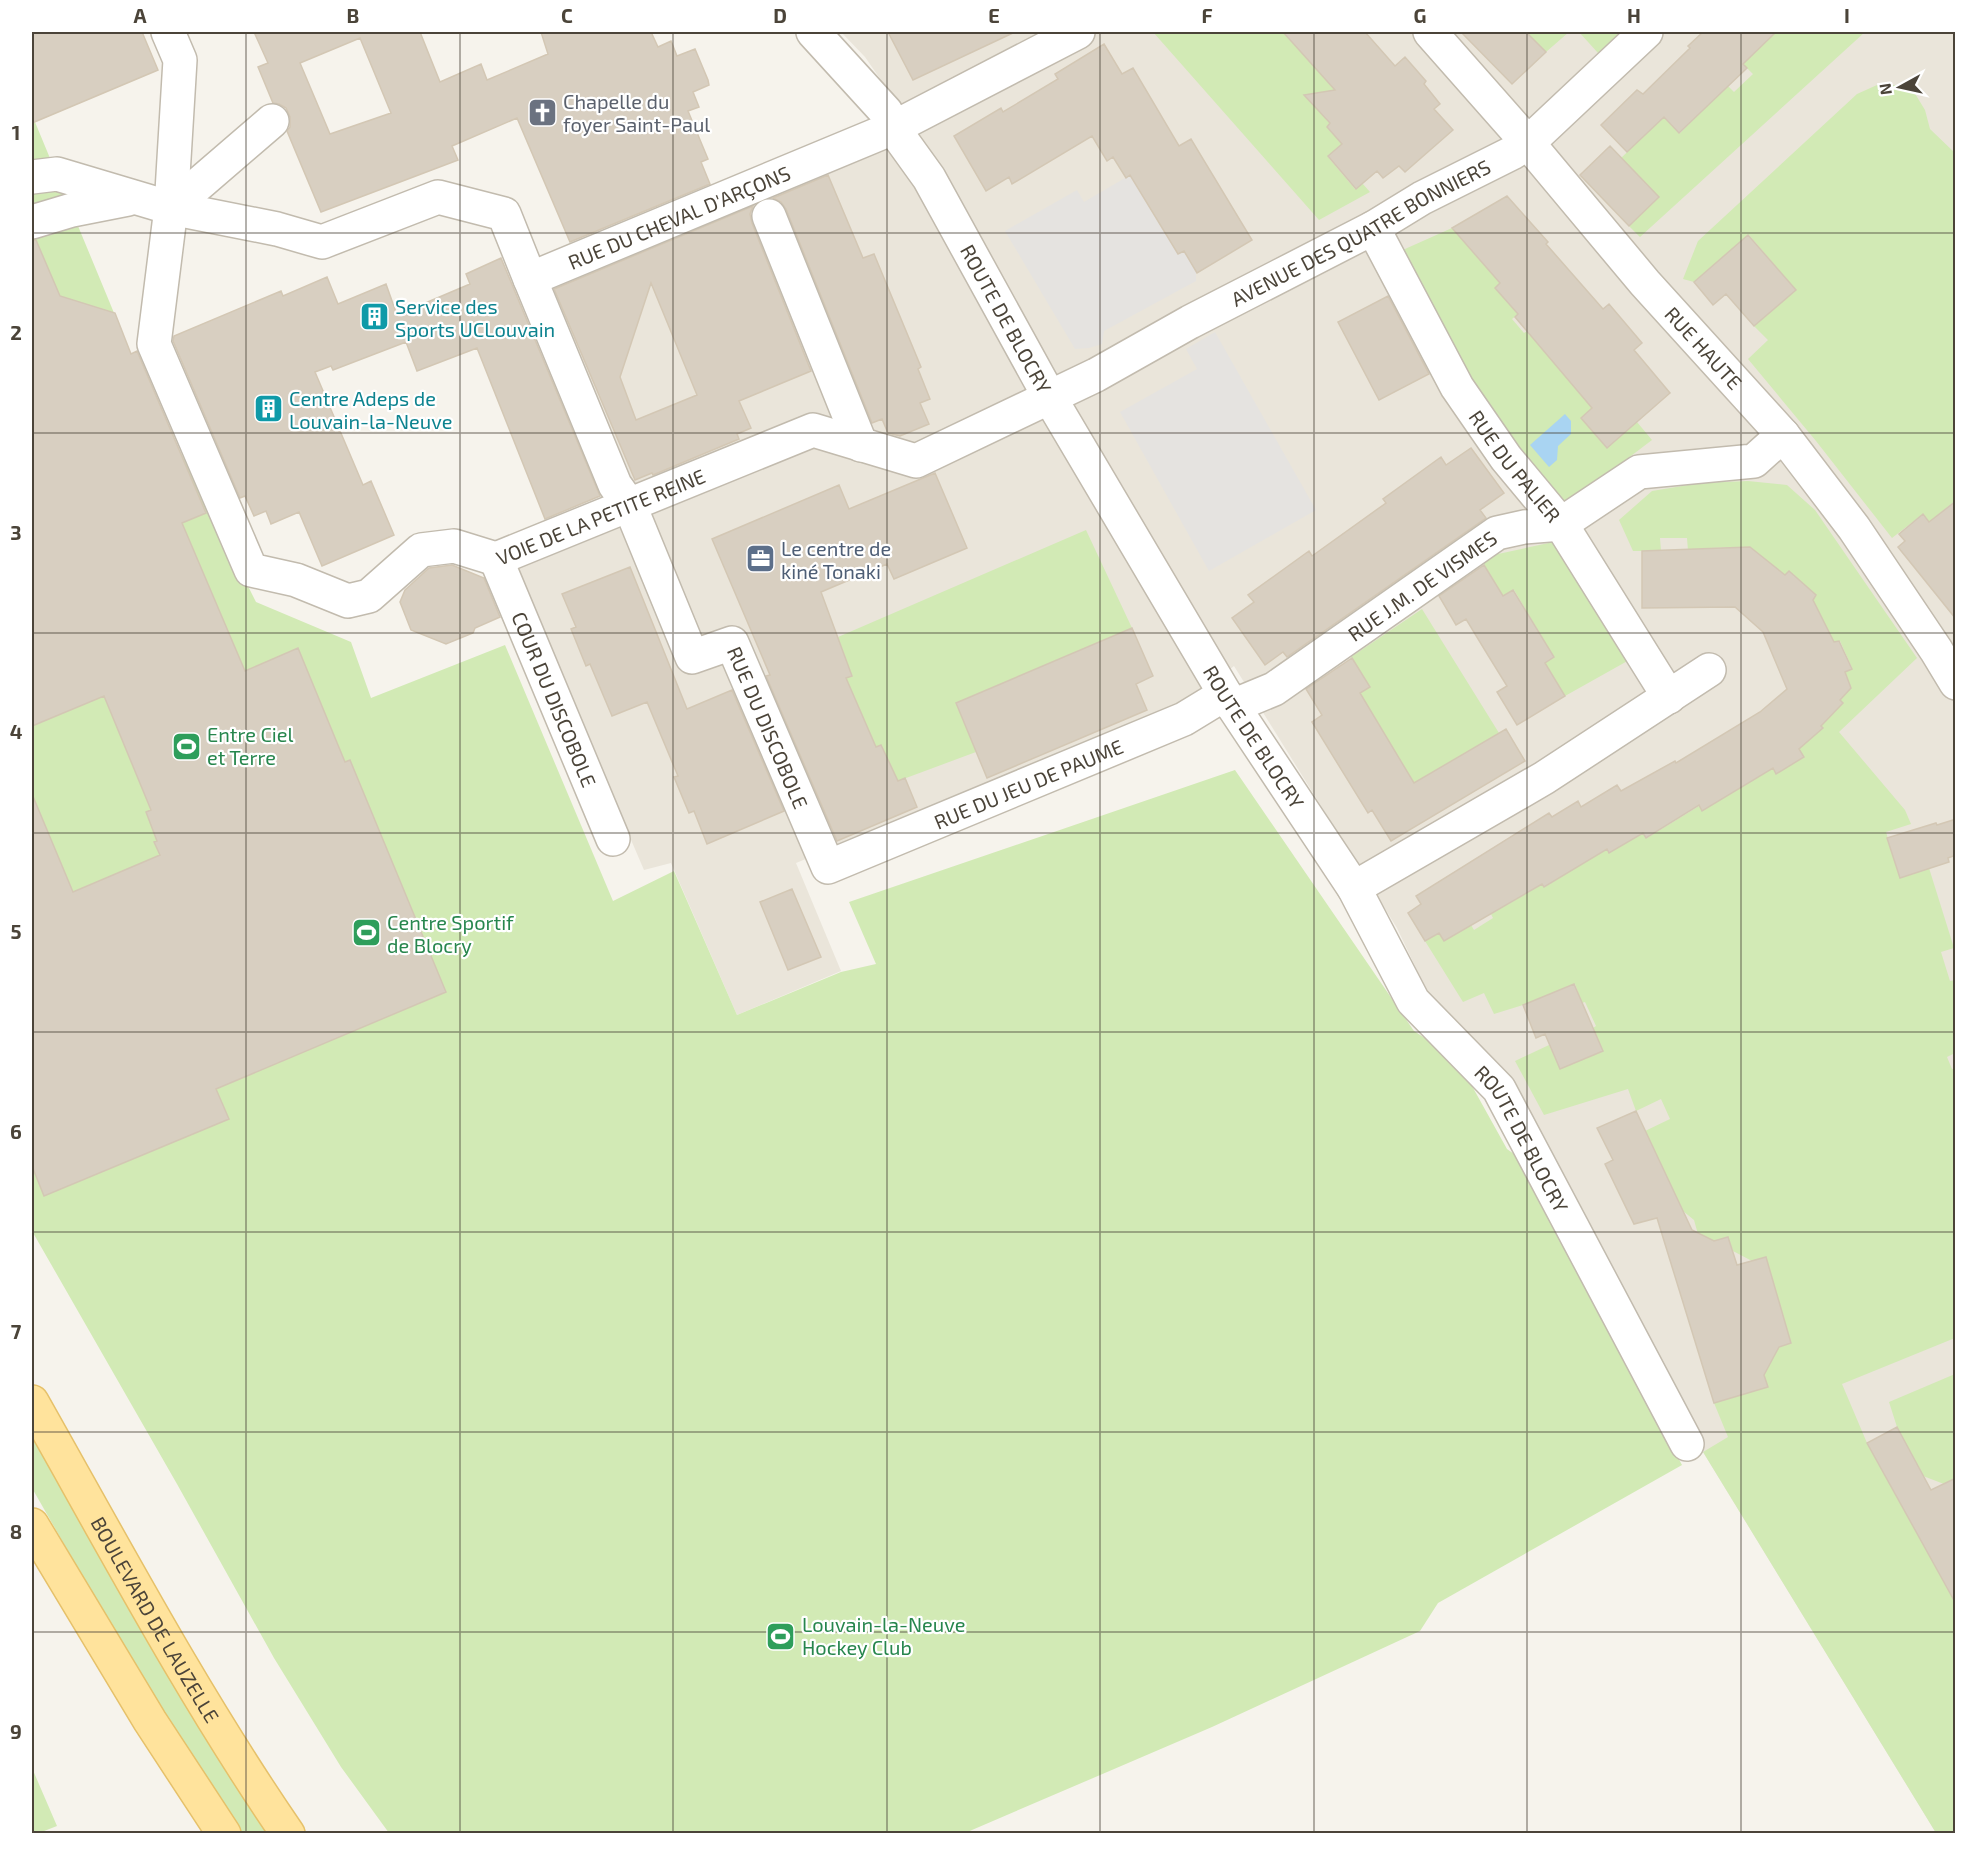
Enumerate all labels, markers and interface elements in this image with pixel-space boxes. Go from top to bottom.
text: A [133,3,147,27]
text: B [347,3,359,27]
text: C [561,3,573,27]
text: D [773,3,787,27]
text: E [988,3,1000,27]
text: F [1201,3,1213,27]
text: G [1414,3,1426,27]
text: H [1627,3,1641,27]
text: I [1844,3,1850,27]
north arrow [1870,57,1930,117]
text: N [1874,82,1895,96]
place label: Chapelle du foyer Saint-Paul [563,89,710,136]
church icon: Chapelle du foyer Saint-Paul [526,97,558,129]
text: 1 [12,120,20,144]
street label: AVENUE DES QUATRE BONNIERS [1227,154,1494,311]
street label: RUE DU CHEVAL D'ARÇONS [564,160,794,274]
street label: ROUTE DE BLOCRY [956,240,1057,398]
place label: Service des Sports UCLouvain [395,294,555,341]
building icon: Service des Sports UCLouvain [358,301,390,333]
street label: RUE HAUTE [1660,301,1747,394]
text: 2 [10,320,22,344]
place label: Centre Adeps de Louvain-la-Neuve [289,386,452,433]
building icon: Centre Adeps de Louvain-la-Neuve [252,393,284,425]
street label: RUE DU PALIER [1465,405,1566,527]
street label: VOIE DE LA PETITE REINE [493,463,709,570]
text: 3 [10,520,22,544]
street label: RUE J.M. DE VISMES [1343,525,1501,646]
place label: Le centre de kiné Tonaki [781,536,891,583]
office icon: Le centre de kiné Tonaki [744,543,776,575]
street label: COUR DU DISCOBOLE [507,608,602,790]
street label: RUE DU DISCOBOLE [723,643,813,812]
street label: ROUTE DE BLOCRY [1199,661,1310,813]
text: 4 [10,719,23,743]
place label: Entre Ciel et Terre [207,722,293,769]
sports icon: Entre Ciel et Terre [170,730,202,762]
street label: RUE DU JEU DE PAUME [930,734,1126,834]
place label: Centre Sportif de Blocry [387,910,514,957]
sports icon: Centre Sportif de Blocry [350,917,382,949]
text: 5 [10,919,22,943]
street label: ROUTE DE BLOCRY [1470,1060,1574,1216]
text: 6 [10,1119,22,1143]
text: 7 [11,1319,22,1343]
street label: BOULEVARD DE LAUZELLE [87,1512,225,1727]
text: 8 [10,1519,22,1543]
place label: Louvain-la-Neuve Hockey Club [802,1612,965,1659]
sports icon: Louvain-la-Neuve Hockey Club [765,1620,797,1652]
text: 9 [10,1719,22,1743]

